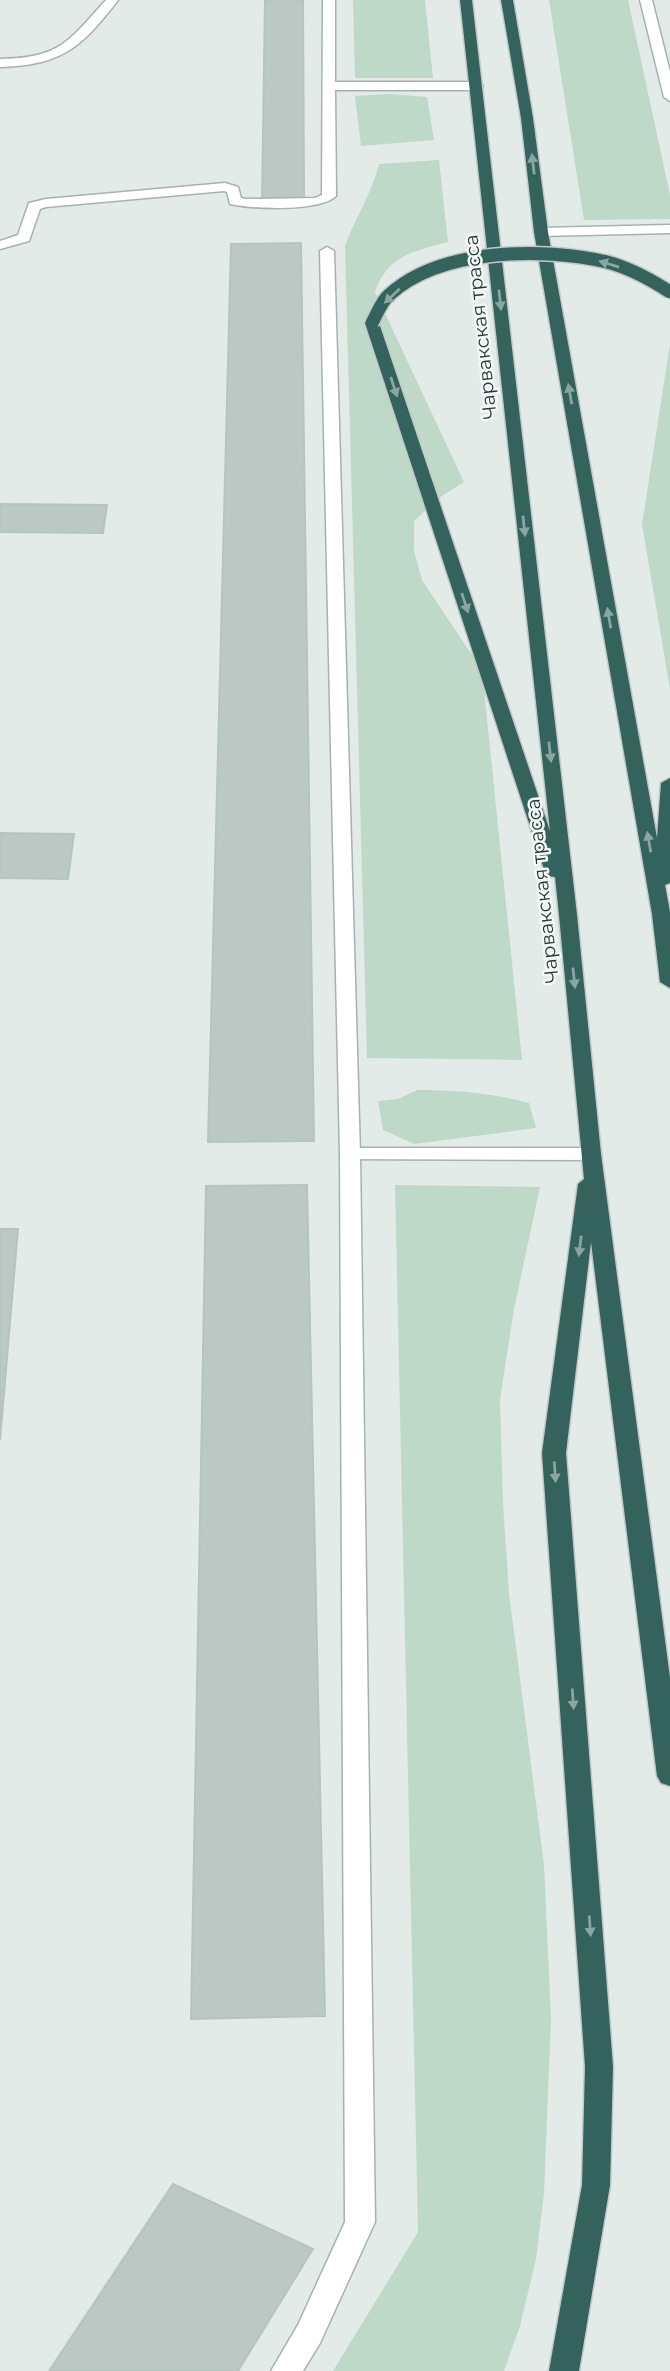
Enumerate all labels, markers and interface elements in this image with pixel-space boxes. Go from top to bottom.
one-way arrow [527,153,538,175]
street label: Чарвакская трасса [459,234,502,420]
one-way arrow [598,258,619,268]
one-way arrow [384,287,401,303]
one-way arrow [494,289,505,311]
one-way arrow [389,377,400,398]
one-way arrow [564,383,575,405]
one-way arrow [518,515,529,537]
one-way arrow [460,593,471,614]
one-way arrow [604,607,615,629]
one-way arrow [544,742,555,764]
street label: Чарвакская трасса [521,798,564,984]
one-way arrow [643,831,654,853]
one-way arrow [569,968,580,990]
one-way arrow [574,1235,585,1257]
one-way arrow [550,1461,561,1483]
one-way arrow [568,1688,579,1710]
one-way arrow [585,1915,596,1937]

